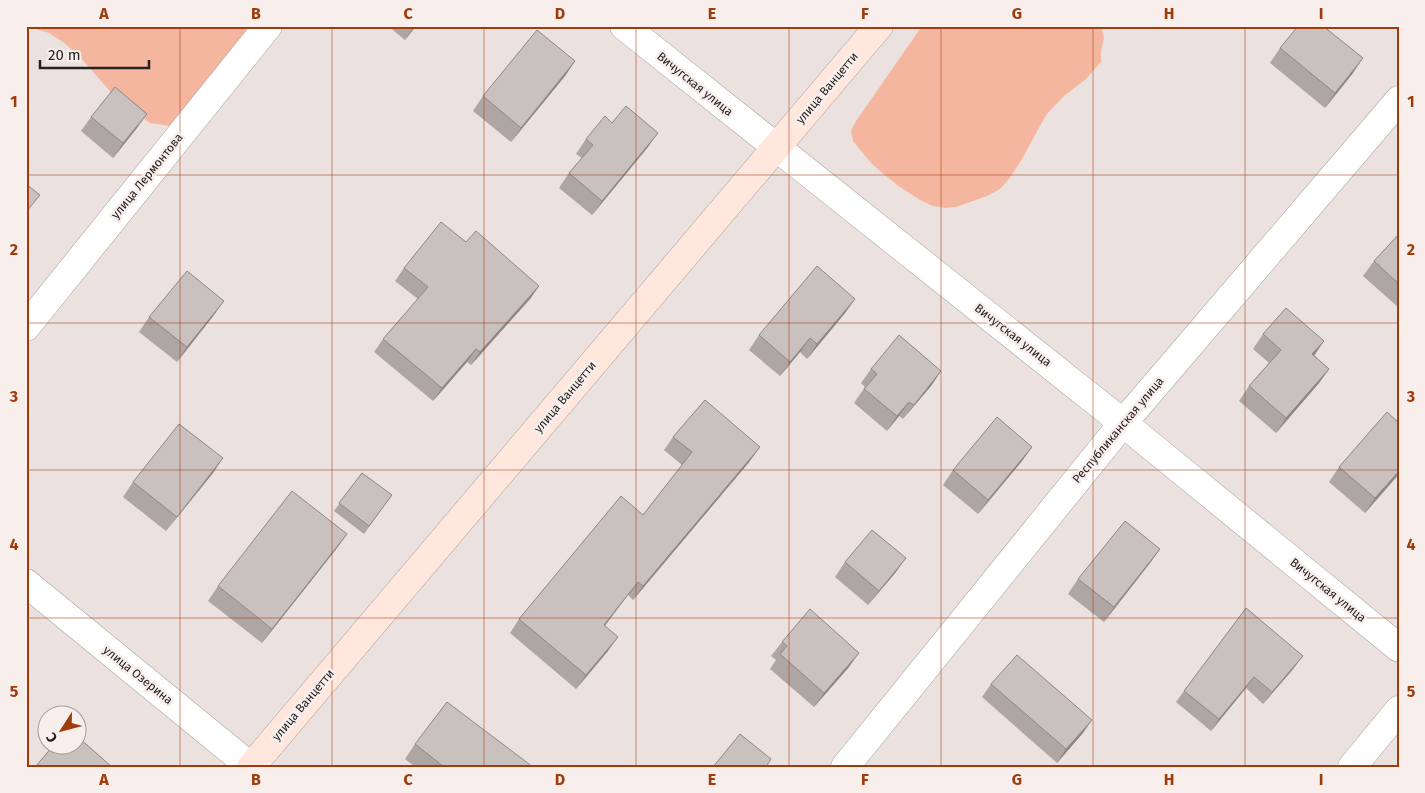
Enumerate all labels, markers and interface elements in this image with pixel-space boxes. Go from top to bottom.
text: A [98,4,109,23]
text: B [251,4,261,23]
text: C [403,4,413,23]
text: D [555,4,565,23]
text: E [708,4,716,23]
text: F [861,4,869,23]
text: G [1012,4,1022,23]
text: H [1164,4,1174,23]
text: I [1319,4,1323,23]
scale bar [40,38,149,70]
text: 20 m [48,46,81,64]
street label: Вичугская улица [654,49,736,119]
street label: улица Ванцетти [793,49,861,127]
text: 1 [10,92,18,111]
text: 1 [1407,92,1415,111]
street label: улица Лермонтова [108,131,186,221]
text: 2 [10,240,18,259]
text: 2 [1407,240,1415,259]
street label: Вичугская улица [972,301,1054,369]
street label: улица Ванцетти [531,358,599,436]
street label: Республиканская улица [1070,374,1166,486]
text: 3 [9,387,18,406]
text: 3 [1406,387,1415,406]
text: 4 [9,535,19,554]
text: 4 [1406,535,1416,554]
street label: Вичугская улица [1287,555,1369,625]
street label: улица Озерина [100,643,176,707]
street label: улица Ванцетти [269,666,337,744]
text: 5 [10,682,19,701]
text: 5 [1407,682,1416,701]
north arrow [38,706,88,756]
text: С [43,729,61,746]
text: A [98,770,109,789]
text: B [251,770,261,789]
text: C [403,770,413,789]
text: D [555,770,565,789]
text: E [708,770,716,789]
text: F [861,770,869,789]
text: G [1012,770,1022,789]
text: H [1164,770,1174,789]
text: I [1319,770,1323,789]

